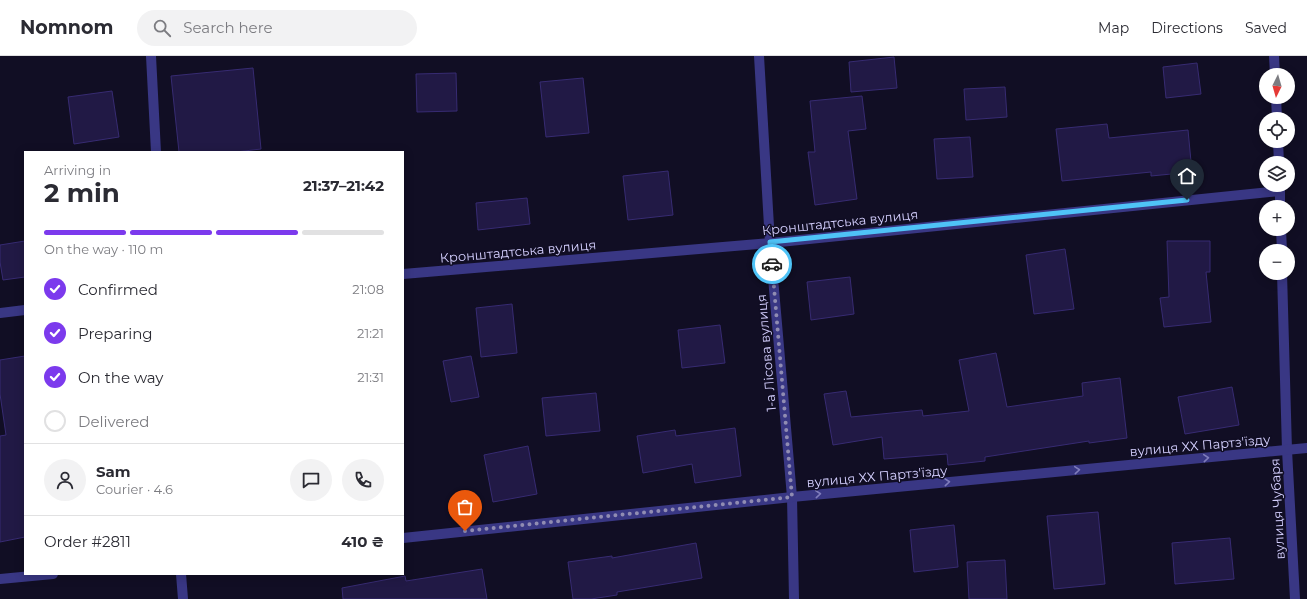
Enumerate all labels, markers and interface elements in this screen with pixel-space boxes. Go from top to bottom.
search box [137,10,417,46]
text: Nomnom [20,16,113,39]
icon: search [151,17,173,39]
text: Search here [183,18,273,37]
text: Map [1098,19,1129,37]
text: Directions [1151,19,1223,37]
text: Saved [1245,19,1287,37]
north arrow [1259,68,1295,104]
map controls [1259,68,1295,280]
button: locate [1259,112,1295,148]
button: layers [1259,156,1295,192]
pin [1170,159,1204,200]
text: Arriving in [44,162,111,178]
icon: home [1176,165,1198,187]
text: 21:37–21:42 [303,176,384,195]
text: 2 min [44,177,120,209]
button: + [1259,200,1295,236]
street label: Кронштадтська вулиця [761,206,919,238]
street label: Кронштадтська вулиця [439,236,597,266]
text: On the way · 110 m [44,241,163,257]
courier [752,244,792,284]
button: − [1259,244,1295,280]
icon: car [761,253,783,275]
icon: check [44,278,66,300]
text: Confirmed [78,280,158,299]
text: 21:08 [352,281,384,297]
street label: 1-а Лісова вулиця [753,294,779,412]
icon: check [44,322,66,344]
text: Preparing [78,324,153,343]
text: 21:21 [357,325,384,341]
icon: check [44,366,66,388]
text: On the way [78,368,163,387]
text: 21:31 [357,369,384,385]
text: Delivered [78,412,150,431]
street label: вулиця XX Партз'їзду [1129,431,1272,459]
one-way arrow [1203,454,1209,463]
street label: вулиця Чубаря [1266,458,1288,560]
button: person [44,459,86,501]
button: chat [290,459,332,501]
button: phone [342,459,384,501]
text: Sam [96,462,131,481]
street label: вулиця XX Партз'їзду [806,462,949,490]
one-way arrow [1074,466,1080,475]
one-way arrow [944,478,950,487]
text: Courier · 4.6 [96,481,173,497]
pin [448,490,482,531]
one-way arrow [815,490,821,499]
icon: bag [454,496,476,518]
text: Order #2811 [44,532,131,551]
text: 410 ₴ [341,532,384,551]

